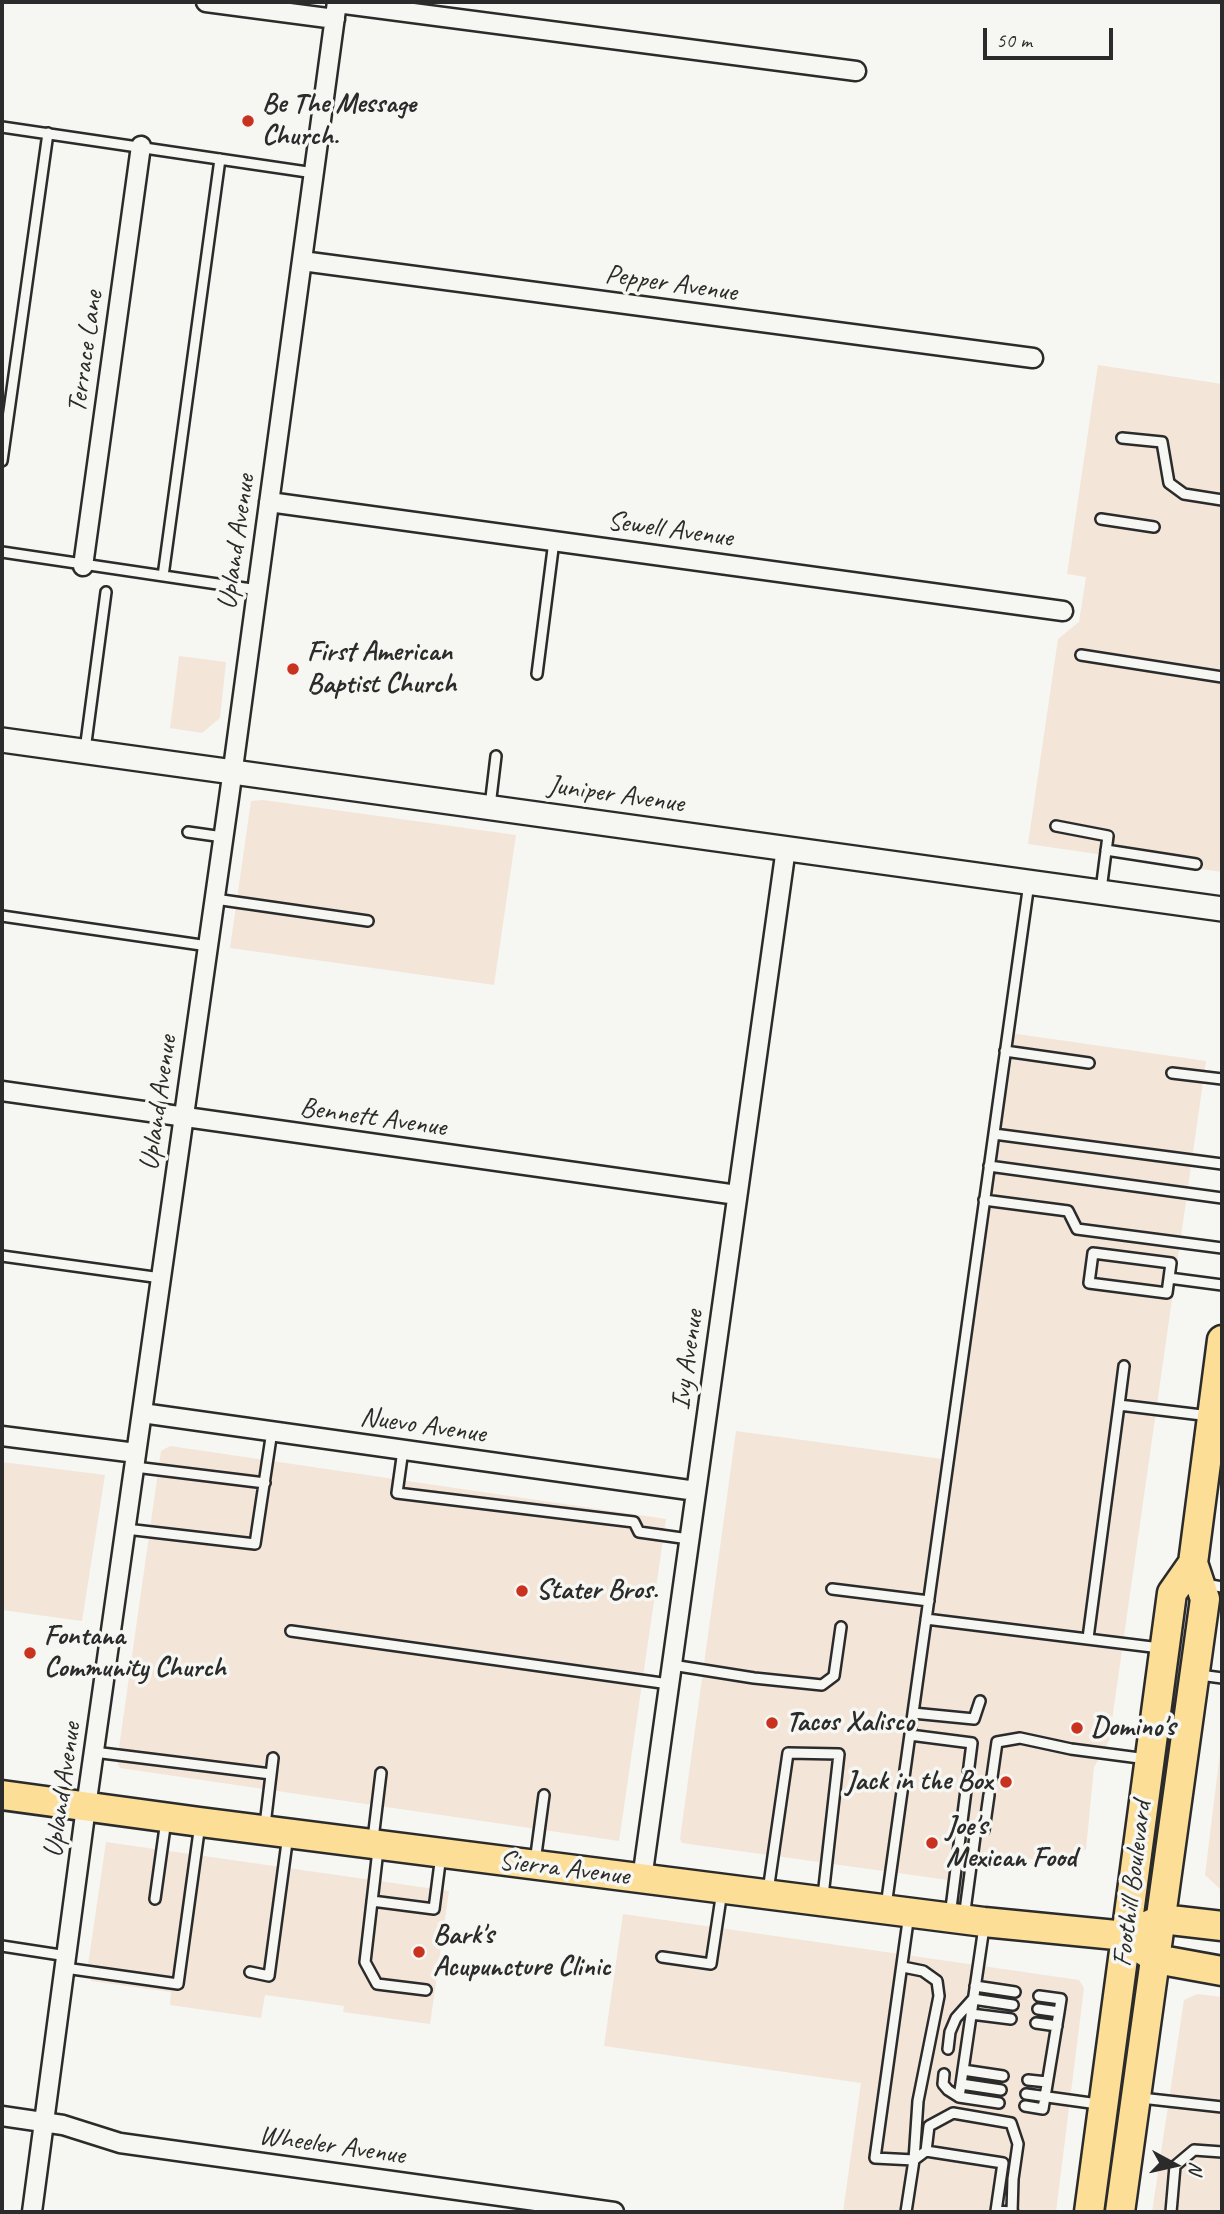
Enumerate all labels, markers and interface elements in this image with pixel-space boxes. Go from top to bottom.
scale bar [986,14,1116,58]
text: 50 m [996,27,1032,53]
place label: Be The Message Church. [262,88,416,154]
marker: Be The Message Church. [240,113,256,129]
street label: Pepper Avenue [603,258,739,310]
street label: Terrace Lane [61,289,111,415]
street label: Upland Avenue [211,472,263,612]
street label: Sewell Avenue [605,505,735,555]
place label: First American Baptist Church [307,636,456,702]
marker: First American Baptist Church [285,661,301,677]
street label: Juniper Avenue [546,769,686,821]
street label: Upland Avenue [133,1033,185,1173]
street label: Bennett Avenue [298,1091,448,1145]
street label: Ivy Avenue [664,1308,712,1412]
street label: Nuevo Avenue [358,1401,488,1451]
place label: Stater Bros. [536,1574,658,1608]
marker: Stater Bros. [514,1583,530,1599]
place label: Fontana Community Church [44,1620,226,1686]
marker: Fontana Community Church [22,1645,38,1661]
place label: Tacos Xalisco [786,1706,914,1740]
place label: Domino's [1091,1711,1175,1745]
marker: Tacos Xalisco [764,1715,780,1731]
street label: Upland Avenue [37,1720,89,1860]
marker: Domino's [1069,1720,1085,1736]
place label: Jack in the Box [846,1765,992,1799]
marker: Jack in the Box [998,1774,1014,1790]
street label: Foothill Boulevard [1106,1799,1160,1969]
place label: Joe's Mexican Food [946,1810,1076,1876]
marker: Joe's Mexican Food [924,1835,940,1851]
street label: Sierra Avenue [497,1844,631,1894]
place label: Bark's Acupuncture Clinic [433,1919,611,1985]
marker: Bark's Acupuncture Clinic [411,1944,427,1960]
street label: Wheeler Avenue [257,2119,407,2173]
north arrow [1140,2130,1210,2200]
text: N [1183,2160,1208,2175]

